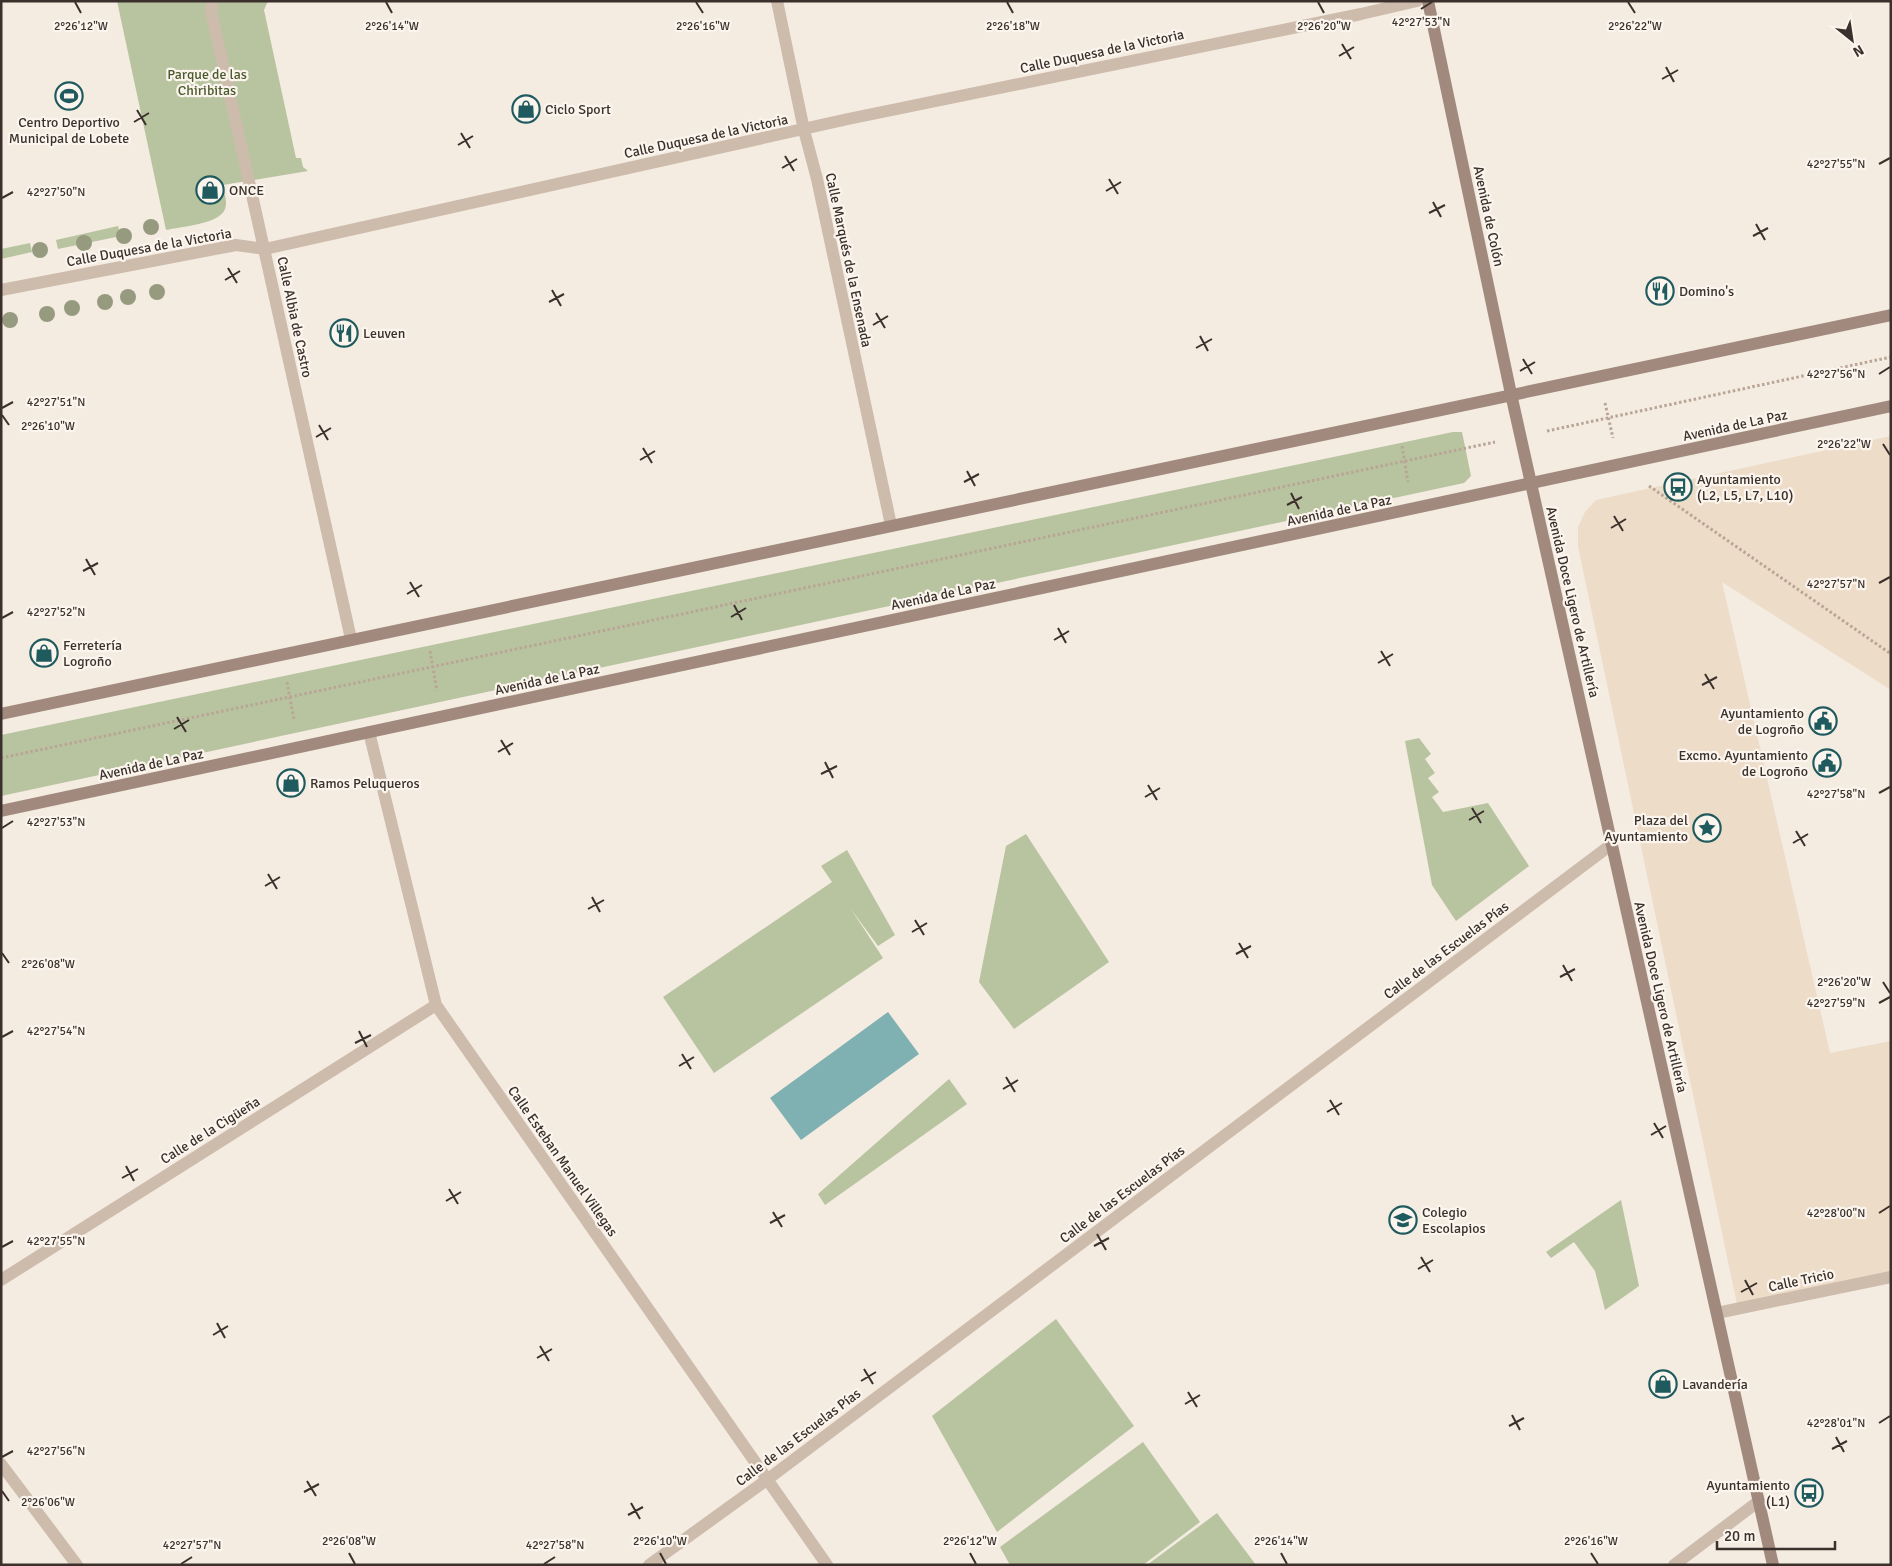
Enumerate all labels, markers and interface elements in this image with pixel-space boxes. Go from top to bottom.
text: 42°27'53"N [1392,15,1450,30]
north arrow [1827,15,1877,65]
text: 2°26'12"W [54,19,108,34]
text: 2°26'14"W [365,19,419,34]
text: 2°26'16"W [676,19,730,34]
text: 2°26'18"W [986,19,1040,34]
text: 2°26'20"W [1297,19,1351,34]
text: 2°26'22"W [1608,19,1662,34]
street label: Calle Duquesa de la Victoria [1019,26,1186,77]
text: N [1850,41,1867,61]
park label: Parque de las Chiribitas [167,66,247,99]
sports icon: Centro Deportivo Municipal de Lobete [54,81,84,111]
shop icon: Ciclo Sport [511,94,541,124]
place label: Ciclo Sport [545,101,611,118]
street label: Calle Duquesa de la Victoria [623,111,790,162]
place label: Centro Deportivo Municipal de Lobete [9,114,129,147]
text: 42°27'55"N [1807,157,1865,172]
street label: Avenida de Colón [1470,164,1507,268]
street label: Calle Marqués de la Ensenada [822,171,875,349]
shop icon: ONCE [195,175,225,205]
place label: ONCE [229,182,264,199]
text: 42°27'50"N [27,185,85,200]
street label: Calle Duquesa de la Victoria [65,225,233,270]
street label: Calle Albia de Castro [273,255,316,379]
restaurant icon: Domino's [1645,276,1675,306]
place label: Domino's [1679,283,1734,300]
restaurant icon: Leuven [329,318,359,348]
place label: Leuven [363,325,405,342]
text: 42°27'56"N [1807,367,1865,382]
text: 42°27'51"N [27,395,85,410]
street label: Avenida de La Paz [1681,406,1789,445]
text: 2°26'10"W [21,419,75,434]
text: 2°26'22"W [1817,437,1871,452]
place label: Ayuntamiento (L2, L5, L7, L10) [1697,471,1793,504]
bus stop icon: Ayuntamiento (L2, L5, L7, L10) [1663,472,1693,502]
street label: Avenida de La Paz [1285,491,1393,530]
street label: Avenida Doce Ligero de Artillería [1542,505,1603,699]
street label: Avenida de La Paz [889,575,997,614]
text: 42°27'57"N [1807,577,1865,592]
text: 42°27'52"N [27,605,85,620]
place label: Ferretería Logroño [63,637,122,670]
shop icon: Ferretería Logroño [29,638,59,668]
street label: Avenida de La Paz [493,660,601,699]
place label: Ayuntamiento de Logroño [1720,705,1804,738]
public building icon: Ayuntamiento de Logroño [1808,706,1838,736]
street label: Avenida de La Paz [97,745,205,784]
place label: Excmo. Ayuntamiento de Logroño [1678,747,1808,780]
public building icon: Excmo. Ayuntamiento de Logroño [1812,748,1842,778]
shop icon: Ramos Peluqueros [276,768,306,798]
place label: Ramos Peluqueros [310,775,420,792]
text: 42°27'58"N [1807,787,1865,802]
place label: Plaza del Ayuntamiento [1604,812,1688,845]
place icon: Plaza del Ayuntamiento [1692,813,1722,843]
text: 42°27'53"N [27,815,85,830]
street label: Calle de las Escuelas Pías [1380,898,1512,1003]
street label: Avenida Doce Ligero de Artillería [1630,900,1691,1094]
text: 2°26'08"W [21,957,75,972]
text: 2°26'20"W [1817,975,1871,990]
text: 42°27'59"N [1807,996,1865,1011]
text: 42°27'54"N [27,1024,85,1039]
street label: Calle Esteban Manuel Villegas [504,1083,621,1240]
street label: Calle de la Cigüeña [157,1093,263,1168]
street label: Calle de las Escuelas Pías [1056,1142,1188,1247]
place label: Colegio Escolapios [1422,1204,1486,1237]
school or university icon: Colegio Escolapios [1388,1205,1418,1235]
text: 42°28'00"N [1807,1206,1865,1221]
text: 42°27'55"N [27,1234,85,1249]
street label: Calle Tricio [1767,1265,1835,1296]
shop icon: Lavandería [1648,1369,1678,1399]
place label: Lavandería [1682,1376,1748,1393]
street label: Calle de las Escuelas Pías [732,1385,864,1490]
text: 42°28'01"N [1807,1416,1865,1431]
text: 42°27'56"N [27,1444,85,1459]
place label: Ayuntamiento (L1) [1706,1477,1790,1510]
bus stop icon: Ayuntamiento (L1) [1794,1478,1824,1508]
text: 2°26'06"W [21,1495,75,1510]
scale bar [1717,1518,1834,1550]
text: 20 m [1724,1527,1755,1545]
text: 2°26'08"W [322,1534,376,1549]
text: 2°26'10"W [633,1534,687,1549]
text: 2°26'12"W [943,1534,997,1549]
text: 2°26'14"W [1254,1534,1308,1549]
text: 2°26'16"W [1564,1534,1618,1549]
text: 42°27'57"N [163,1538,221,1553]
text: 42°27'58"N [526,1538,584,1553]

